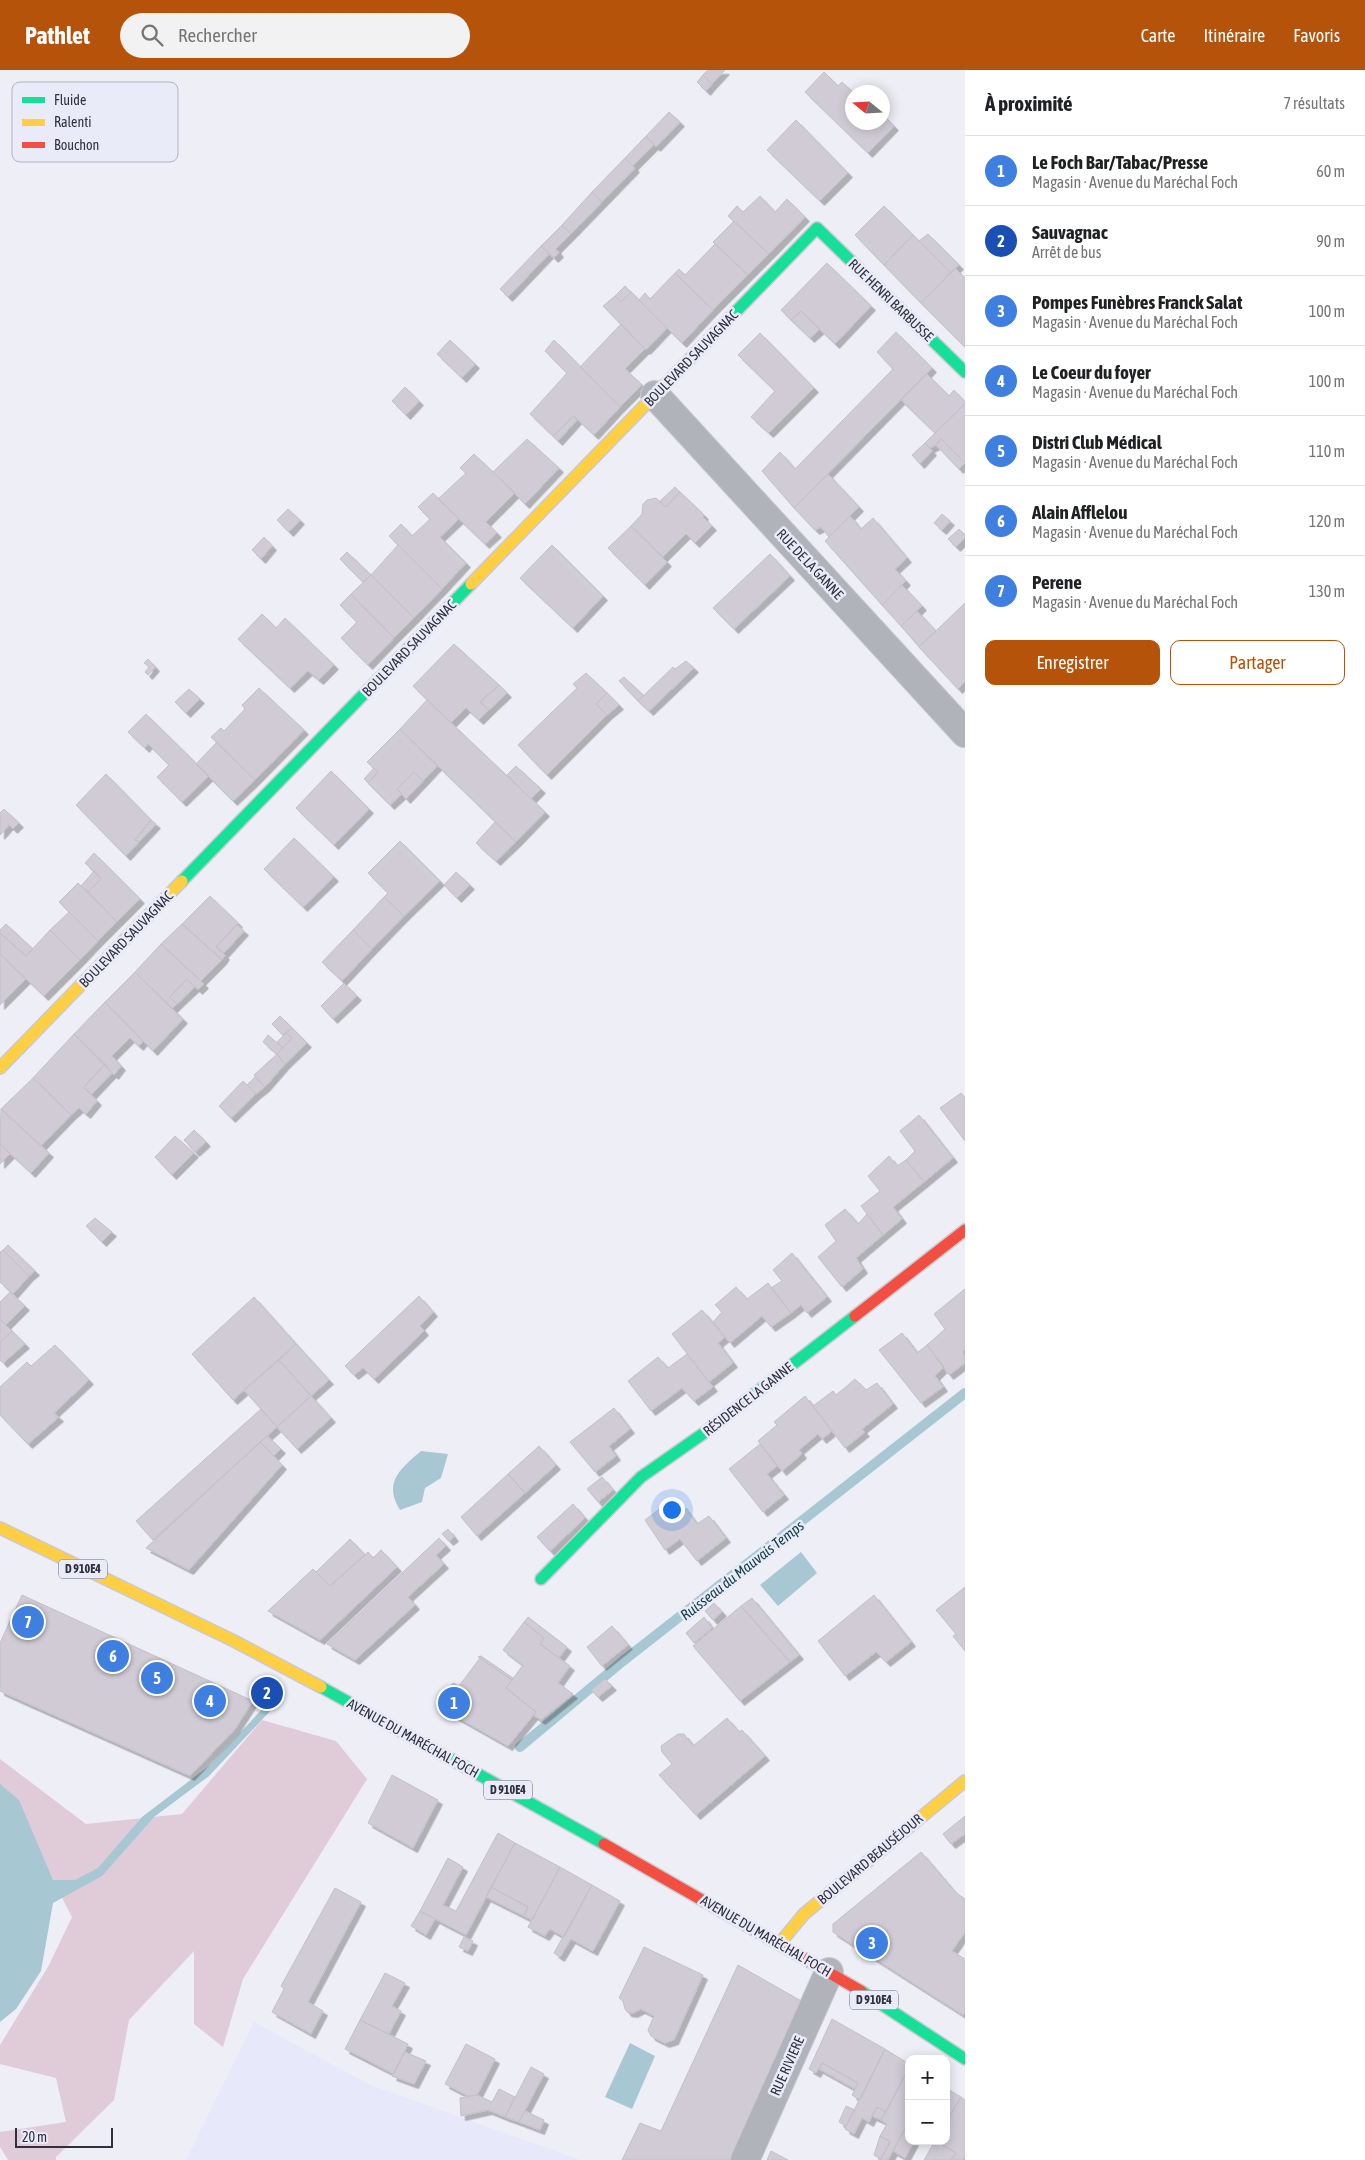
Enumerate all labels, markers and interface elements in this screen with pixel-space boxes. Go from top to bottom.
search box [120,13,470,58]
icon: search [138,21,166,49]
text: Pathlet [25,22,90,49]
text: Rechercher [178,24,257,46]
text: Carte [1141,25,1175,46]
text: Itinéraire [1203,25,1265,46]
text: Favoris [1293,25,1340,46]
legend [12,82,178,162]
north arrow [845,85,890,130]
text: À proximité [985,91,1073,115]
text: Fluide [54,92,86,108]
text: 7 résultats [1283,94,1345,112]
text: Ralenti [54,114,91,130]
text: Bouchon [54,137,99,153]
text: Le Foch Bar/Tabac/Presse [1032,151,1208,173]
text: 1 [997,162,1005,180]
text: 60 m [1316,162,1345,180]
text: Magasin · Avenue du Maréchal Foch [1032,173,1238,191]
text: Sauvagnac [1032,221,1108,243]
text: 2 [997,232,1005,250]
text: 90 m [1316,232,1345,250]
text: Arrêt de bus [1032,243,1101,261]
street label: RUE HENRI BARBUSSE [845,256,937,344]
text: Pompes Funèbres Franck Salat [1032,291,1242,313]
text: 3 [997,302,1005,320]
text: 100 m [1309,302,1345,320]
street label: BOULEVARD SAUVAGNAC [641,306,742,410]
text: Magasin · Avenue du Maréchal Foch [1032,313,1238,331]
text: Le Coeur du foyer [1032,361,1151,383]
text: 4 [997,372,1005,390]
text: 100 m [1309,372,1345,390]
text: Magasin · Avenue du Maréchal Foch [1032,383,1238,401]
text: Distri Club Médical [1032,431,1162,453]
text: 5 [997,442,1005,460]
text: 110 m [1309,442,1345,460]
text: Magasin · Avenue du Maréchal Foch [1032,453,1238,471]
text: Alain Afflelou [1032,501,1127,523]
text: 6 [997,512,1005,530]
text: 120 m [1309,512,1345,530]
text: Magasin · Avenue du Maréchal Foch [1032,523,1238,541]
street label: RUE DE LA GANNE [774,526,847,602]
text: Perene [1032,571,1082,593]
text: 7 [997,582,1005,600]
text: 130 m [1309,582,1345,600]
text: Magasin · Avenue du Maréchal Foch [1032,593,1238,611]
street label: BOULEVARD SAUVAGNAC [359,596,460,700]
button: Enregistrer [985,640,1160,685]
button: Partager [1170,640,1345,685]
street label: BOULEVARD SAUVAGNAC [76,887,177,991]
street label: RÉSIDENCE LA GANNE [700,1359,796,1439]
your location [659,1497,685,1523]
water label: Ruisseau du Mauvais Temps [677,1517,807,1623]
road number: D 910E4 [59,1560,107,1578]
pin: 7 [12,1603,44,1641]
pin: 6 [97,1637,129,1675]
pin: 5 [141,1659,173,1697]
pin: 2 [251,1674,283,1712]
pin: 4 [194,1682,226,1720]
pin: 1 [438,1684,470,1722]
street label: AVENUE DU MARÉCHAL FOCH [344,1695,482,1781]
road number: D 910E4 [484,1780,532,1800]
street label: BOULEVARD BEAUSÉJOUR [814,1810,926,1908]
street label: AVENUE DU MARÉCHAL FOCH [698,1892,834,1980]
pin: 3 [856,1924,888,1962]
road number: D 910E4 [850,1990,898,2010]
street label: RUE RIVIERE [767,2034,807,2098]
map controls [905,2055,950,2145]
button: + [905,2055,950,2100]
button: − [905,2100,950,2145]
scale bar [15,2125,112,2148]
text: 20 m [22,2129,47,2145]

